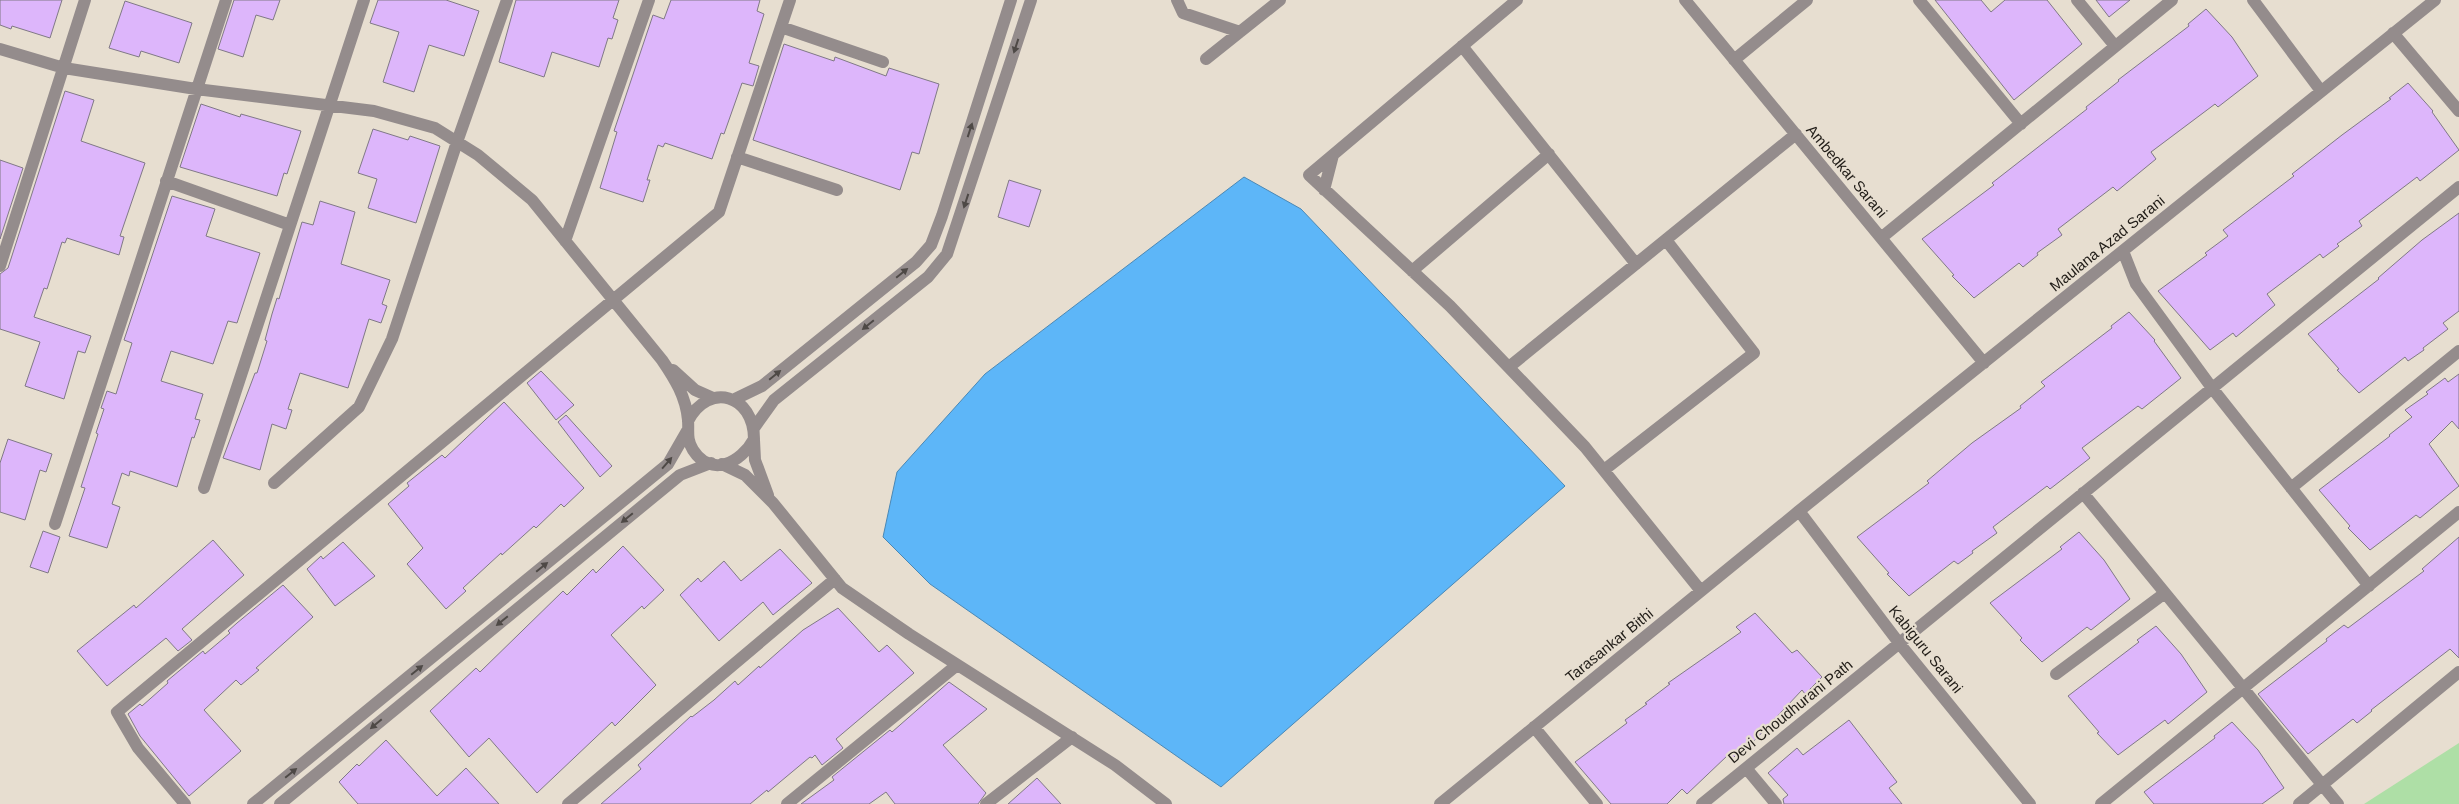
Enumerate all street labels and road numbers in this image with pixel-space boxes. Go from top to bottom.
street label: Ambedkar Sarani [1803,121,1891,221]
street label: Maulana Azad Sarani [2046,192,2168,294]
street label: Kabiguru Sarani [1886,602,1966,696]
street label: Tarasankar Bithi [1562,605,1656,685]
street label: Devi Choudhurani Path [1724,656,1856,766]

